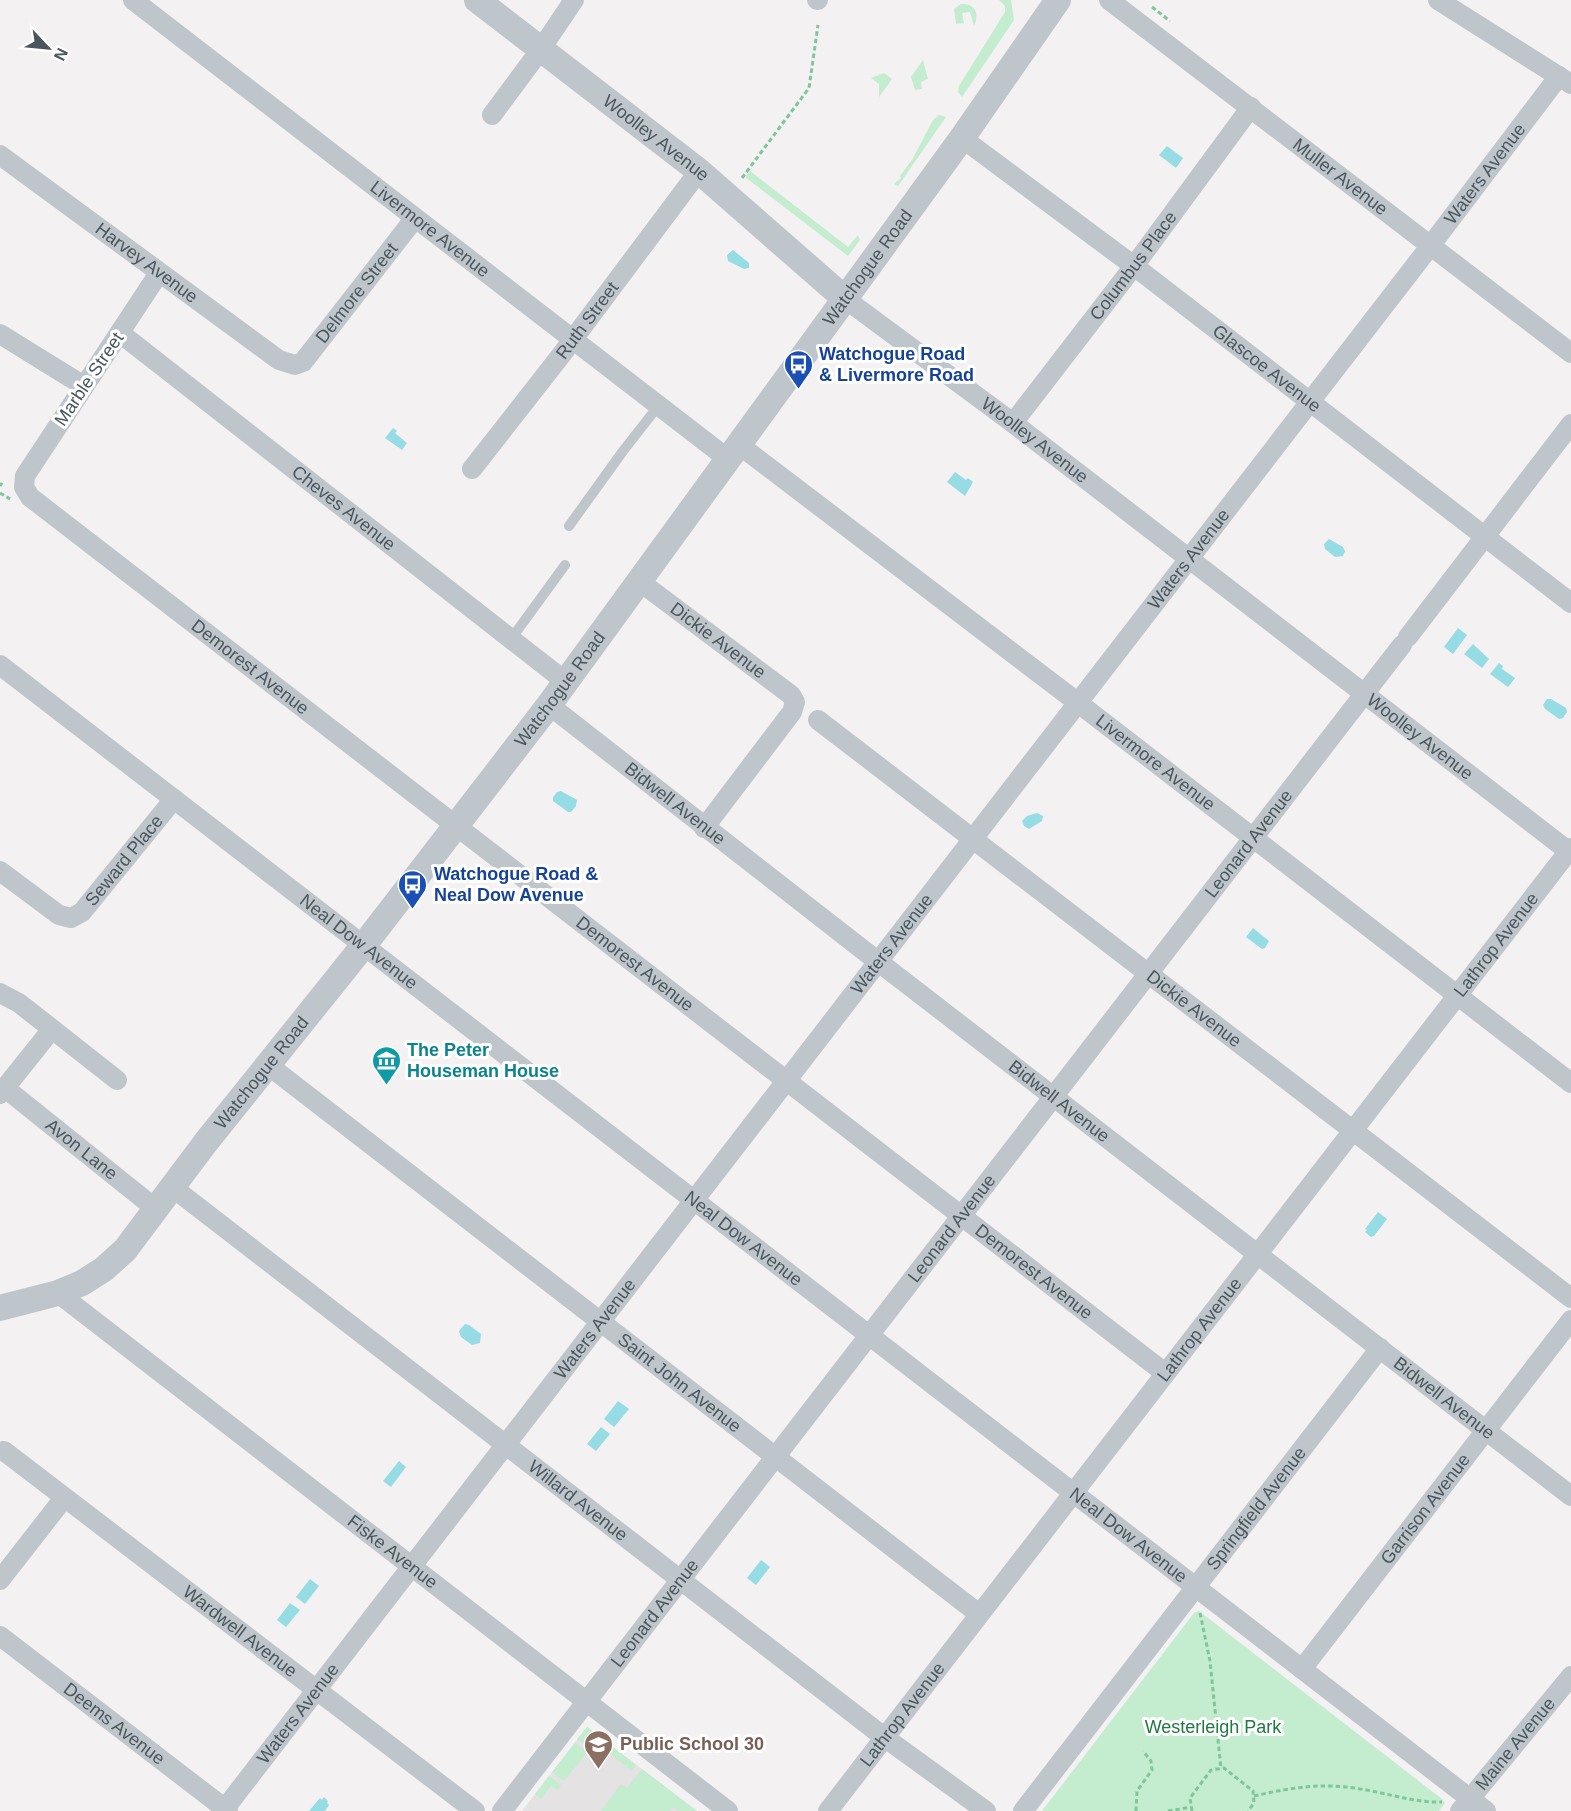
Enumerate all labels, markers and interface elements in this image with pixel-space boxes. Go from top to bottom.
north arrow [18,18,78,78]
text: N [51,45,71,63]
street label: Woolley Avenue [599,91,713,185]
street label: Waters Avenue [1440,120,1529,228]
street label: Muller Avenue [1289,134,1392,219]
street label: Livermore Avenue [366,177,493,281]
street label: Watchogue Road [819,206,916,329]
street label: Columbus Place [1086,207,1181,324]
street label: Harvey Avenue [92,219,202,307]
street label: Delmore Street [312,239,402,347]
street label: Ruth Street [552,278,622,363]
street label: Glascoe Avenue [1209,320,1325,416]
street label: Marble Street [51,329,127,429]
place label: Watchogue Road & Livermore Road [819,344,974,385]
bus stop icon: Watchogue Road & Livermore Road [782,348,814,390]
street label: Woolley Avenue [978,393,1092,487]
street label: Cheves Avenue [288,461,399,555]
street label: Waters Avenue [1144,505,1234,613]
street label: Dickie Avenue [667,598,770,683]
street label: Demorest Avenue [187,615,313,718]
street label: Watchogue Road [510,628,609,751]
street label: Woolley Avenue [1363,689,1477,784]
street label: Livermore Avenue [1092,710,1219,815]
street label: Bidwell Avenue [621,758,729,849]
street label: Leonard Avenue [1201,786,1297,902]
street label: Seward Place [81,811,167,910]
place label: Watchogue Road & Neal Dow Avenue [434,864,598,905]
bus stop icon: Watchogue Road & Neal Dow Avenue [397,868,429,910]
street label: Lathrop Avenue [1450,889,1543,1001]
street label: Neal Dow Avenue [296,890,421,993]
street label: Waters Avenue [847,890,937,998]
street label: Demorest Avenue [572,912,697,1015]
street label: Dickie Avenue [1143,966,1245,1051]
street label: Watchogue Road [210,1013,313,1133]
place label: The Peter Houseman House [407,1040,559,1081]
museum icon: The Peter Houseman House [370,1044,402,1086]
street label: Bidwell Avenue [1005,1056,1114,1146]
street label: Avon Lane [42,1115,121,1184]
street label: Leonard Avenue [904,1170,1000,1286]
street label: Neal Dow Avenue [681,1187,806,1290]
street label: Demorest Avenue [971,1220,1096,1323]
street label: Lathrop Avenue [1153,1274,1246,1386]
street label: Waters Avenue [550,1275,640,1383]
street label: Saint John Avenue [614,1329,745,1437]
street label: Bidwell Avenue [1390,1353,1498,1443]
street label: Springfield Avenue [1203,1443,1310,1574]
street label: Garrison Avenue [1377,1450,1474,1568]
street label: Willard Avenue [524,1456,631,1545]
street label: Neal Dow Avenue [1066,1484,1191,1587]
street label: Fiske Avenue [344,1511,441,1593]
street label: Leonard Avenue [607,1555,703,1671]
street label: Wardwell Avenue [179,1581,301,1681]
street label: Lathrop Avenue [856,1658,949,1770]
street label: Waters Avenue [253,1660,343,1768]
street label: Deems Avenue [60,1679,169,1769]
street label: Maine Avenue [1471,1693,1559,1794]
park label: Westerleigh Park [1145,1717,1282,1737]
school or university icon: Public School 30 [583,1728,615,1770]
place label: Public School 30 [620,1734,764,1754]

